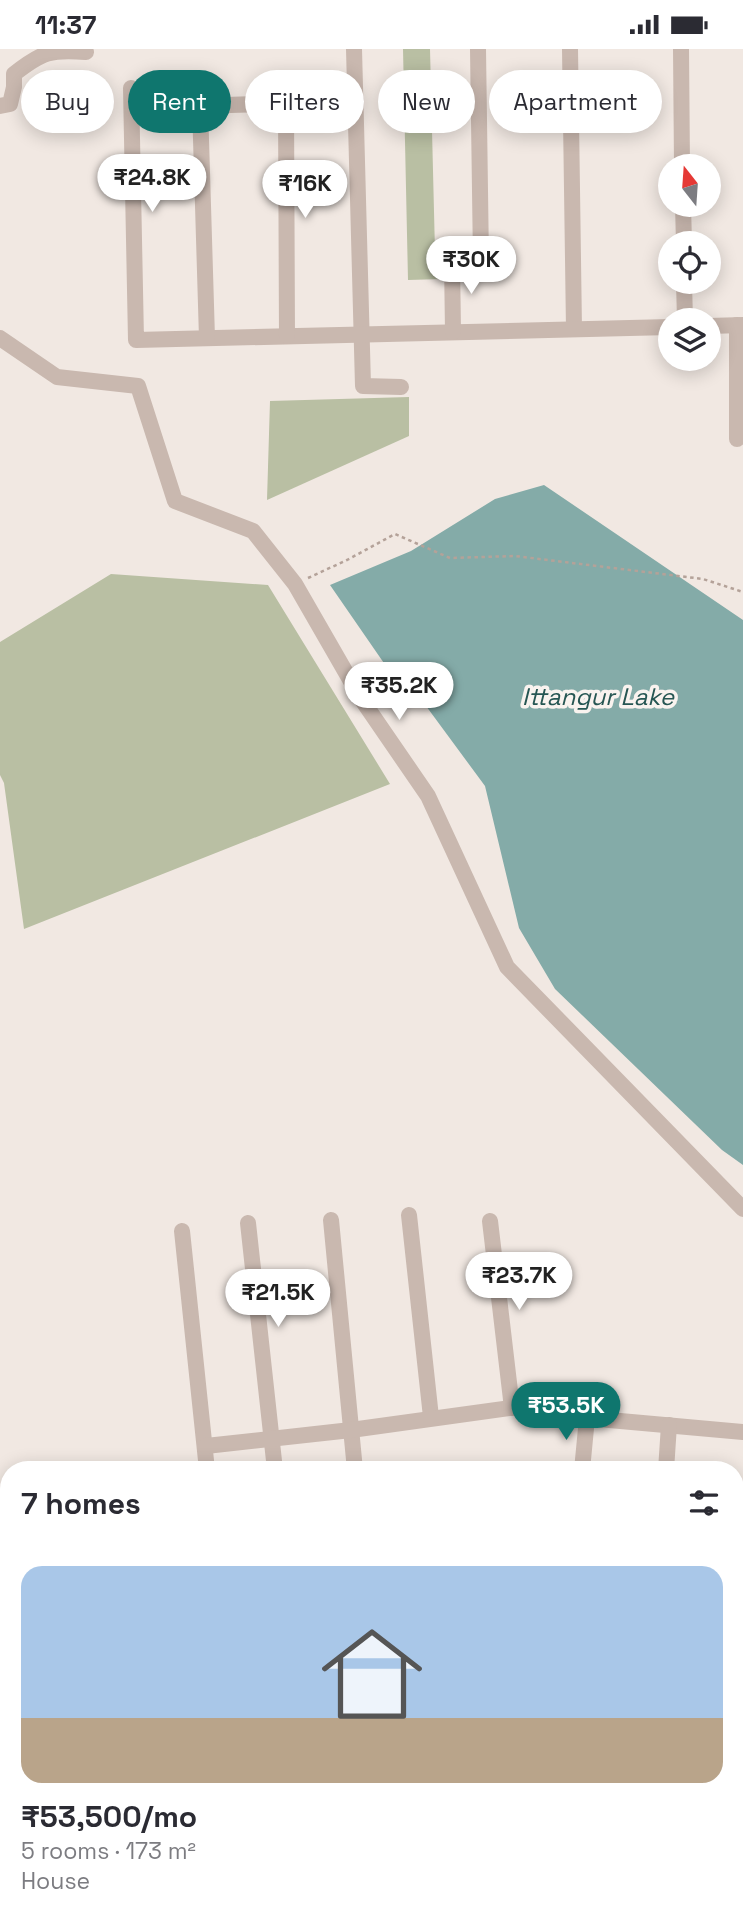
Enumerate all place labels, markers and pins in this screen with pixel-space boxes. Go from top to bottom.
pin: ₹24.8K [95,155,209,214]
pin: ₹16K [264,160,346,220]
pin: ₹30K [430,237,512,296]
pin: ₹35.2K [342,663,456,722]
pin: ₹23.7K [462,1253,576,1312]
pin: ₹21.5K [221,1269,335,1329]
pin: ₹53.5K [509,1383,623,1442]

